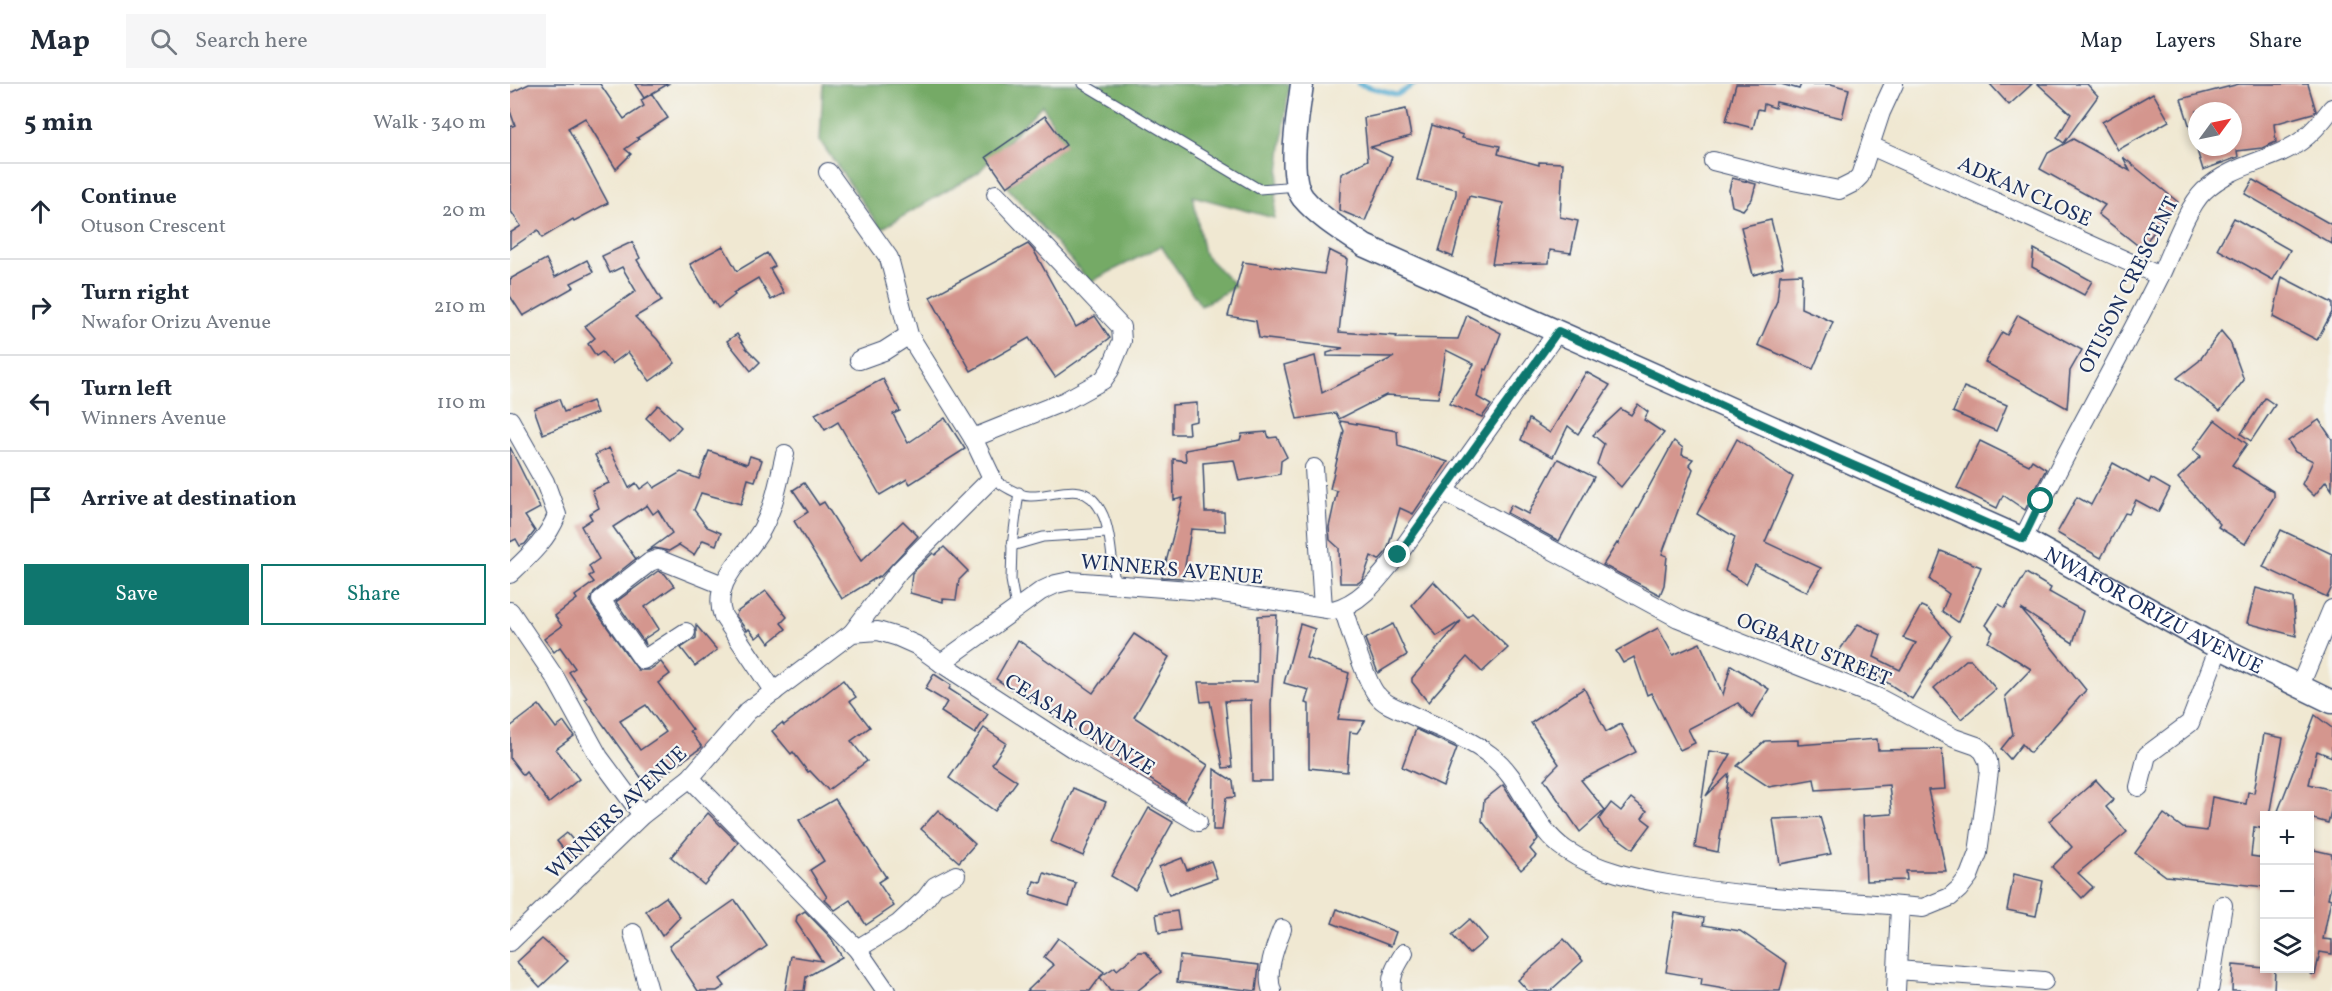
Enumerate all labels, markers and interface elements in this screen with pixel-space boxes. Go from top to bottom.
search box [126,14,546,68]
text: Map [30,22,90,61]
icon: search [147,25,180,58]
text: Search here [195,26,308,57]
text: Map [2080,27,2122,56]
text: Layers [2155,27,2216,56]
text: Share [2249,27,2302,56]
north arrow [2188,102,2242,156]
text: 5 min [24,105,93,141]
text: Walk · 340 m [373,109,486,137]
street label: ADKAN CLOSE [1953,150,2096,235]
text: Continue [81,182,177,213]
street label: OTUSON CRESCENT [2072,192,2186,379]
icon: ahead [24,195,57,228]
text: 20 m [442,197,486,225]
text: Otuson Crescent [81,213,226,241]
text: Turn right [81,278,189,309]
icon: right [24,291,57,324]
text: 210 m [434,293,486,321]
text: Nwafor Orizu Avenue [81,309,271,337]
text: Turn left [81,374,172,405]
icon: left [24,387,57,420]
text: 110 m [437,389,486,417]
text: Winners Avenue [81,405,226,433]
icon: arrive [24,483,57,516]
text: Arrive at destination [81,484,297,515]
route start [2027,487,2053,513]
route end [1384,541,1410,567]
street label: NWAFOR ORIZU AVENUE [2038,541,2268,682]
street label: WINNERS AVENUE [1079,548,1265,593]
button: Save [24,564,249,625]
button: Share [261,564,486,625]
street label: OGBARU STREET [1732,606,1895,695]
street label: CEASAR ONUNZE [998,667,1160,783]
street label: WINNERS AVENUE [540,740,694,886]
map controls [2260,811,2314,973]
button: + [2260,811,2314,865]
button: − [2260,865,2314,919]
button: layers [2260,919,2314,973]

